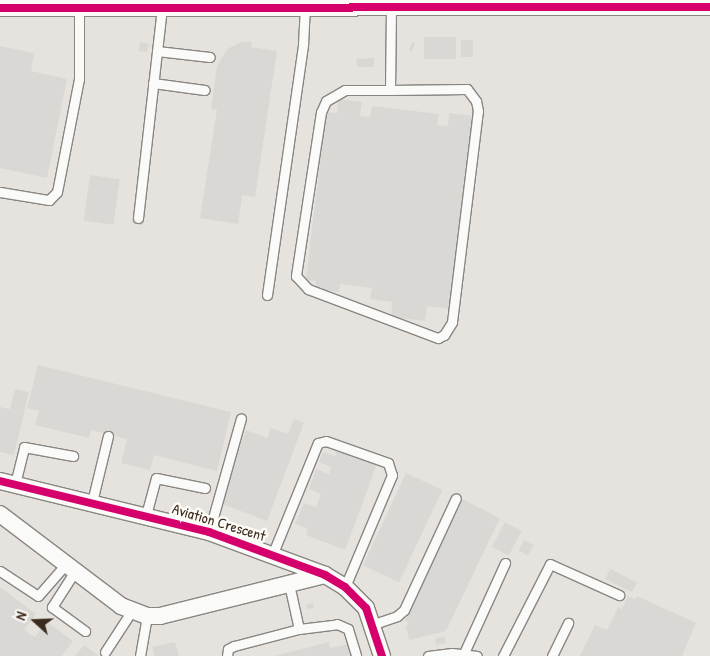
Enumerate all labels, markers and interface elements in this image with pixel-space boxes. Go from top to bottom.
street label: Aviation Crescent [170,499,268,545]
north arrow [10,596,60,646]
text: N [10,609,31,622]

